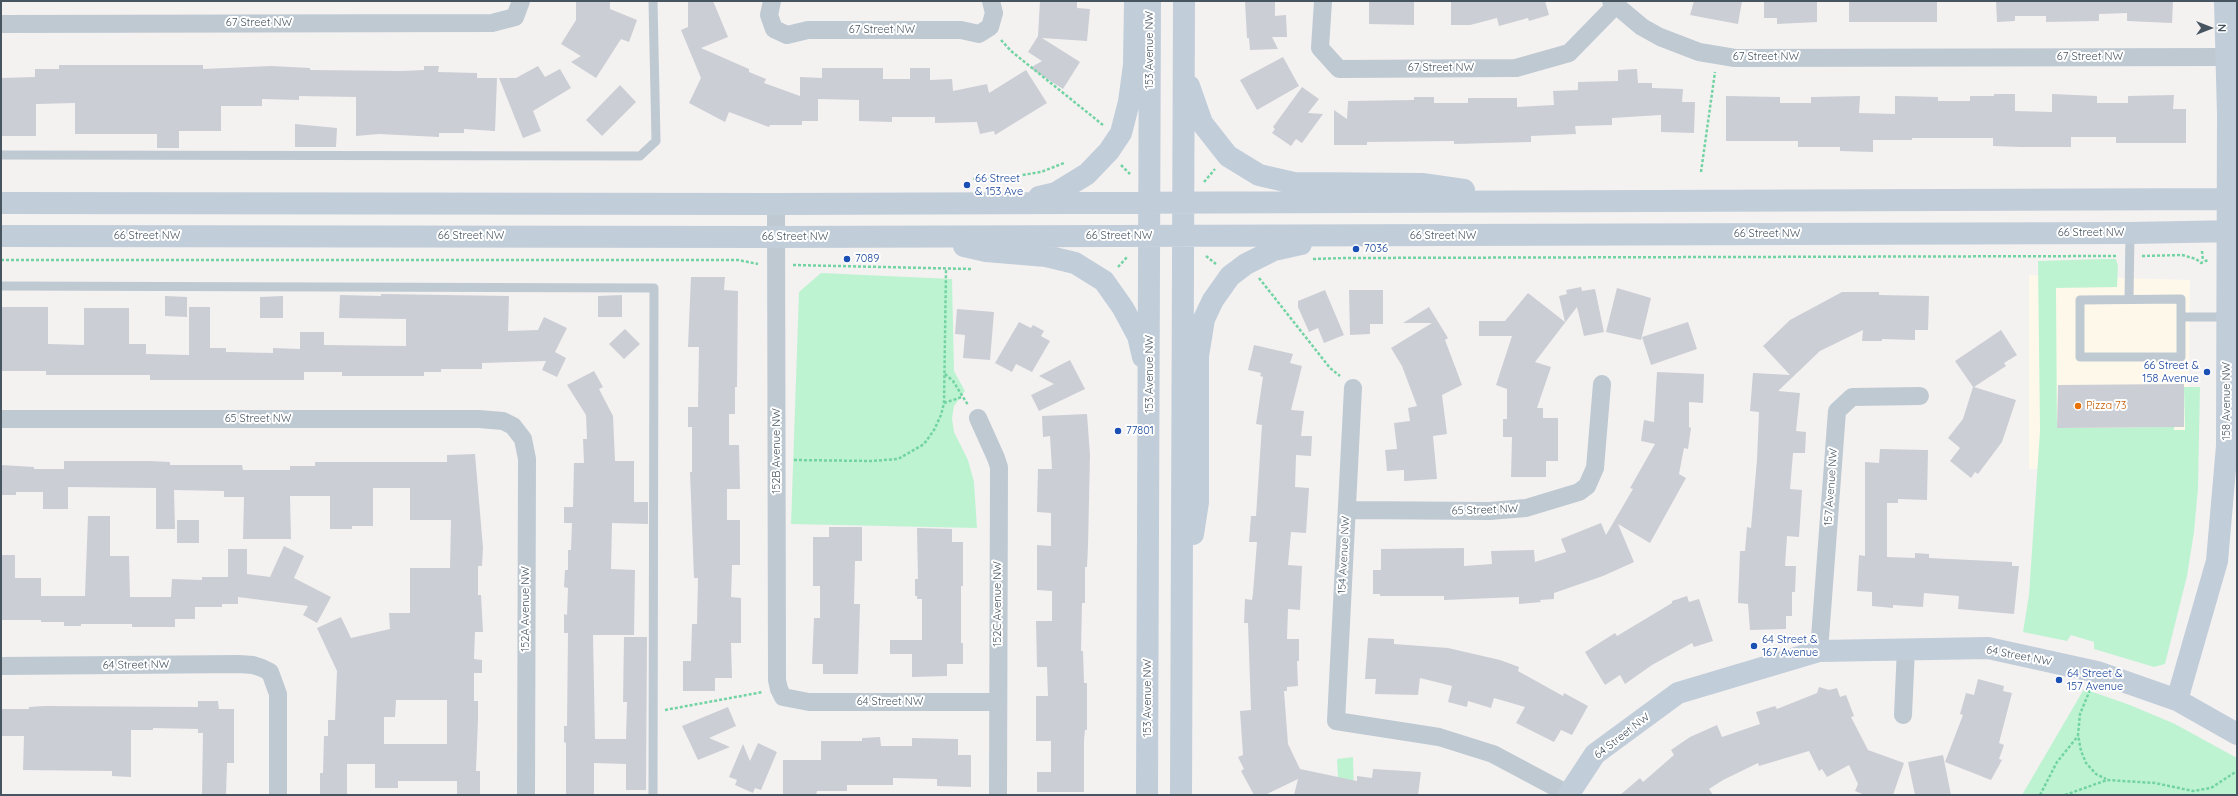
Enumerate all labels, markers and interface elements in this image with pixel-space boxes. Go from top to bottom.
north arrow [2190,8,2230,48]
street label: 153 Avenue NW [1143,11,1157,89]
street label: 67 Street NW [226,16,292,30]
street label: 67 Street NW [849,23,915,37]
text: N [2215,24,2229,32]
street label: 67 Street NW [1733,50,1799,64]
street label: 67 Street NW [2057,50,2123,64]
street label: 67 Street NW [1408,61,1474,75]
place label: 66 Street & 153 Ave [975,172,1023,198]
marker: 66 Street & 153 Ave [962,180,972,190]
street label: 66 Street NW [2058,226,2124,240]
street label: 66 Street NW [1734,227,1800,241]
street label: 66 Street NW [114,229,180,243]
street label: 66 Street NW [438,229,504,243]
street label: 66 Street NW [1086,229,1152,243]
street label: 66 Street NW [1410,229,1476,243]
street label: 66 Street NW [762,230,828,244]
place label: 7036 [1364,242,1388,256]
marker: 7036 [1351,244,1361,254]
place label: 7089 [855,252,879,266]
marker: 7089 [842,254,852,264]
street label: 153 Avenue NW [1143,335,1157,413]
place label: 66 Street & 158 Avenue [2142,359,2199,385]
street label: 158 Avenue NW [2220,362,2234,440]
marker: 66 Street & 158 Avenue [2202,367,2212,377]
place label: Pizza 73 [2086,399,2127,413]
marker: Pizza 73 [2073,401,2083,411]
street label: 152B Avenue NW [770,408,784,494]
street label: 65 Street NW [225,412,291,426]
place label: 77801 [1126,424,1154,438]
marker: 77801 [1113,426,1123,436]
street label: 157 Avenue NW [1822,448,1840,526]
street label: 65 Street NW [1451,502,1519,518]
street label: 154 Avenue NW [1335,516,1353,594]
street label: 152C Avenue NW [991,561,1005,647]
street label: 152A Avenue NW [519,566,533,652]
place label: 64 Street & 167 Avenue [1762,633,1818,659]
marker: 64 Street & 167 Avenue [1749,641,1759,651]
street label: 64 Street NW [1985,643,2053,669]
street label: 64 Street NW [103,658,169,672]
street label: 153 Avenue NW [1141,659,1155,737]
place label: 64 Street & 157 Avenue [2067,667,2123,693]
marker: 64 Street & 157 Avenue [2054,675,2064,685]
street label: 64 Street NW [857,695,923,709]
street label: 64 Street NW [1592,710,1652,762]

